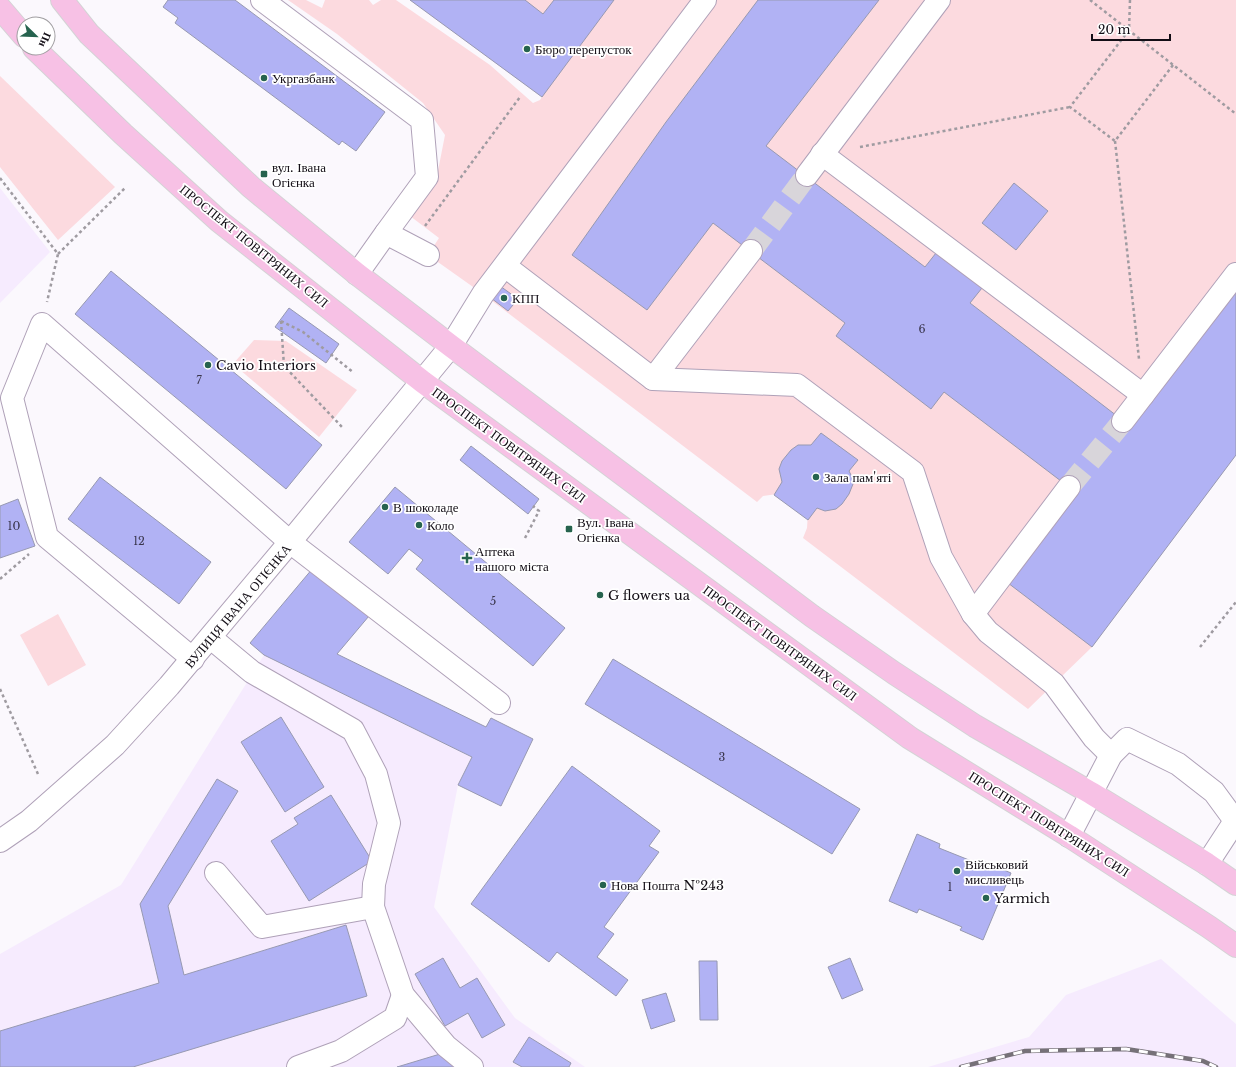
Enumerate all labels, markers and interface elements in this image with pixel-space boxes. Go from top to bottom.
north arrow [16,16,56,56]
scale bar [1092,16,1170,42]
text: 20 m [1098,22,1130,37]
text: Пн [36,30,55,50]
place label: Бюро перепусток [535,41,632,58]
marker: Бюро перепусток [522,44,532,54]
place label: Укргазбанк [272,70,335,87]
marker: Укргазбанк [259,73,269,83]
place label: вул. Івана Огієнка [272,159,326,191]
marker: вул. Івана Огієнка [259,169,269,179]
street label: ПРОСПЕКТ ПОВІТРЯНИХ СИЛ [176,181,332,311]
place label: КПП [512,290,539,307]
marker: КПП [499,293,509,303]
house number: 6 [918,322,926,336]
place label: Cavio Interiors [216,357,316,374]
marker: Cavio Interiors [203,360,213,370]
house number: 7 [196,373,202,387]
street label: ПРОСПЕКТ ПОВІТРЯНИХ СИЛ [429,383,589,507]
place label: Зала пам'яті [824,469,892,486]
marker: Зала пам'яті [811,472,821,482]
place label: В шоколаде [393,499,459,516]
marker: В шоколаде [380,502,390,512]
place label: Вул. Івана Огієнка [577,514,634,546]
place label: Коло [427,517,454,534]
house number: 10 [8,519,21,533]
marker: Коло [414,520,424,530]
marker: Вул. Івана Огієнка [564,524,574,534]
house number: 12 [133,534,145,548]
street label: ВУЛИЦЯ ІВАНА ОГІЄНКА [181,540,295,671]
place label: Аптека нашого міста [475,543,549,575]
marker: Аптека нашого міста [462,553,472,563]
street label: ПРОСПЕКТ ПОВІТРЯНИХ СИЛ [700,581,860,705]
place label: G flowers ua [608,587,691,604]
marker: G flowers ua [595,590,605,600]
house number: 5 [490,594,496,608]
house number: 3 [719,750,726,764]
street label: ПРОСПЕКТ ПОВІТРЯНИХ СИЛ [966,767,1133,881]
place label: Військовий мисливець [965,856,1028,888]
marker: Військовий мисливець [952,866,962,876]
place label: Нова Пошта №243 [611,877,724,894]
marker: Нова Пошта №243 [598,880,608,890]
house number: 1 [948,880,953,894]
place label: Yarmich [993,890,1050,907]
marker: Yarmich [981,893,991,903]

